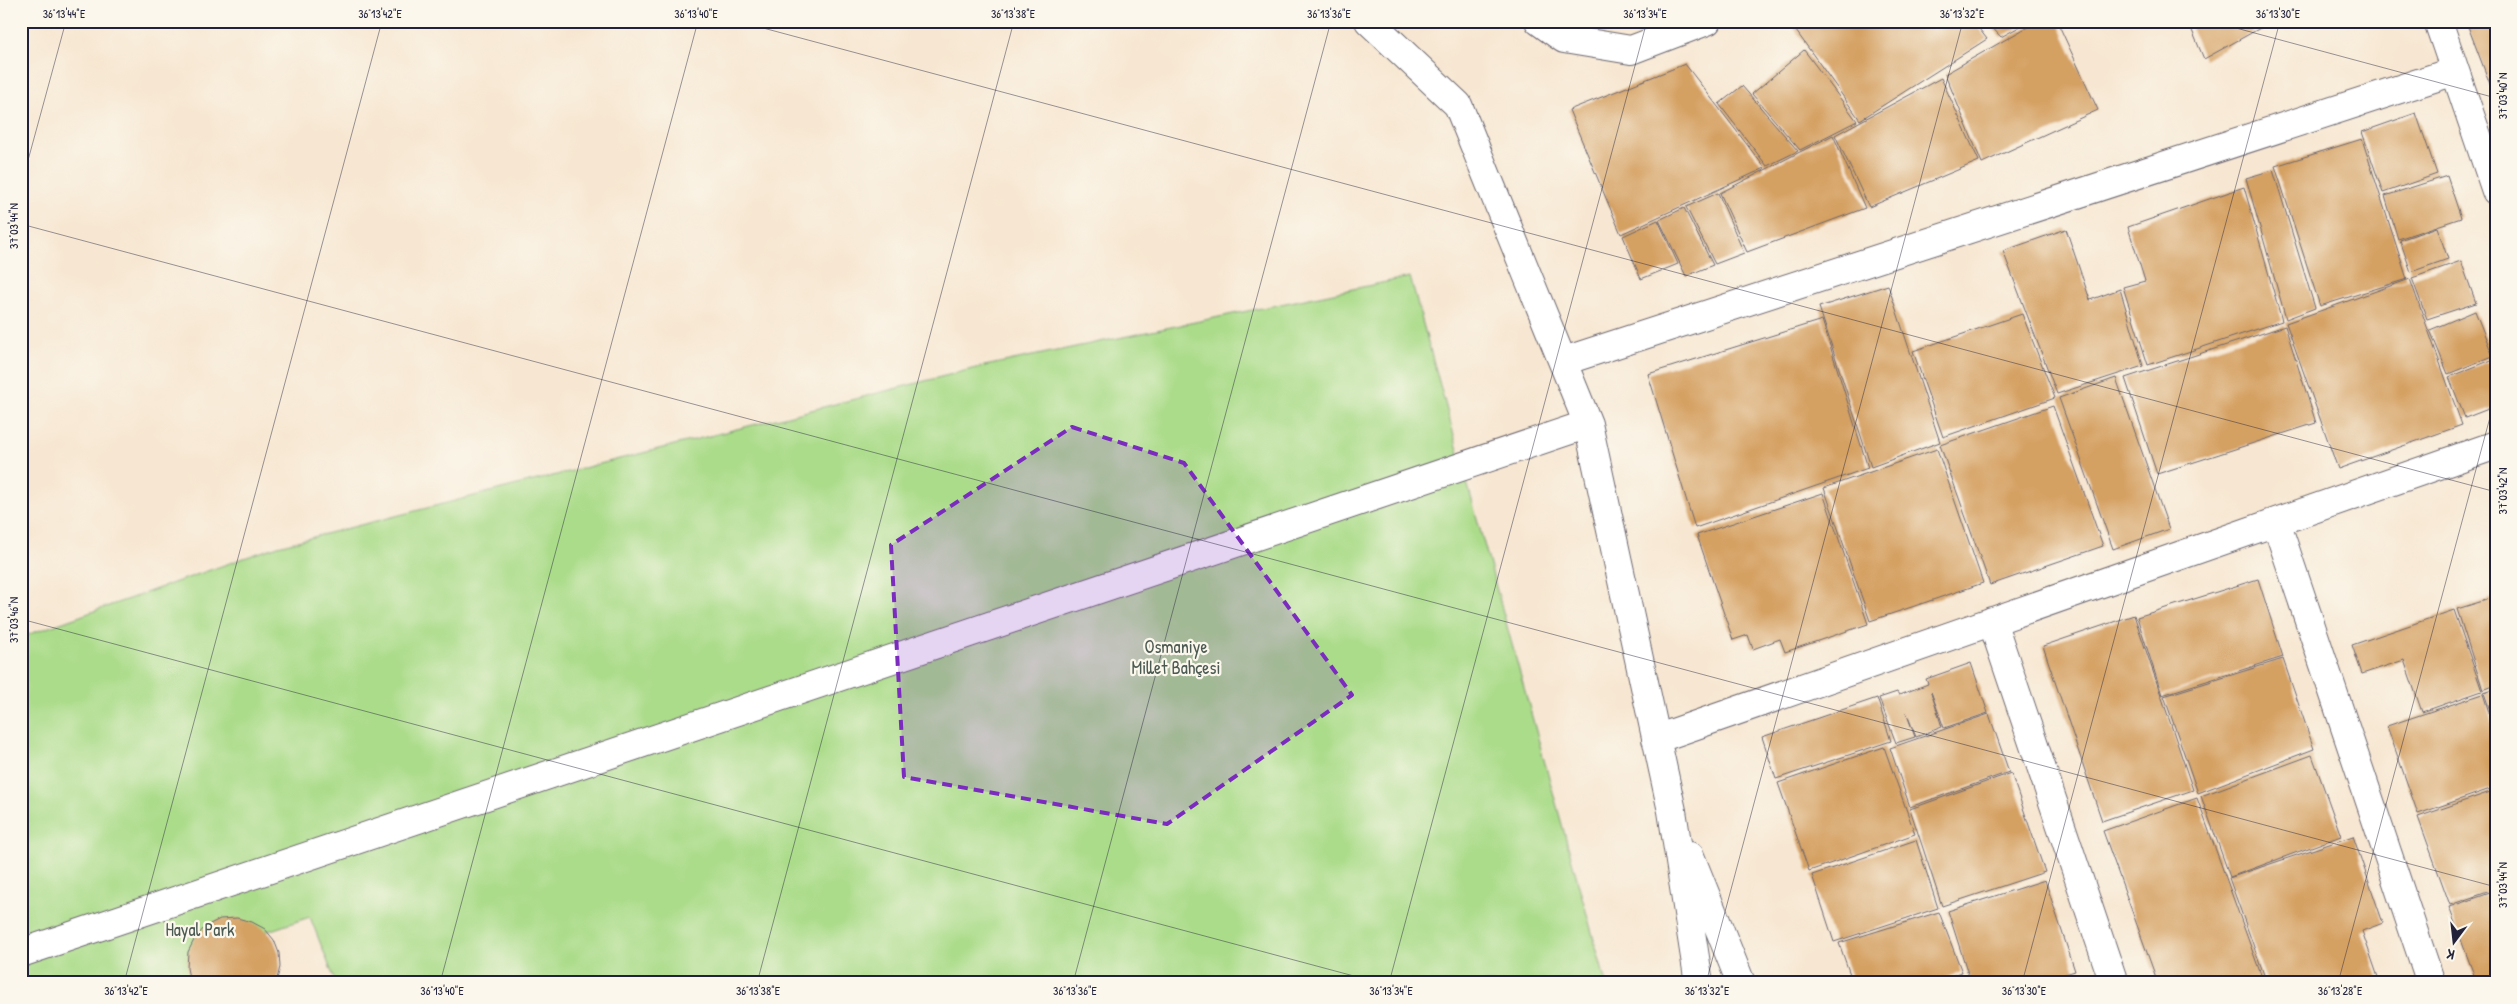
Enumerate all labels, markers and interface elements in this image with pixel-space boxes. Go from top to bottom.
text: 36°13'44"E [43,5,86,22]
text: 36°13'42"E [358,5,403,22]
text: 36°13'40"E [674,5,718,22]
text: 36°13'38"E [991,5,1036,22]
text: 36°13'36"E [1307,5,1352,22]
text: 36°13'34"E [1623,5,1667,22]
text: 36°13'32"E [1940,5,1985,22]
text: 36°13'30"E [2256,5,2301,22]
text: 37°03'40"N [2494,73,2511,119]
text: 37°03'44"N [5,203,22,249]
text: 37°03'42"N [2494,468,2511,514]
text: 37°03'46"N [5,597,22,643]
park label: Osmaniye Millet Bahçesi [1132,634,1220,680]
text: 37°03'44"N [2494,862,2511,908]
north arrow [2430,916,2480,966]
park label: Hayal Park [165,917,235,942]
text: K [2444,945,2457,965]
text: 36°13'42"E [104,982,149,999]
text: 36°13'40"E [420,982,464,999]
text: 36°13'38"E [736,982,781,999]
text: 36°13'36"E [1053,982,1098,999]
text: 36°13'34"E [1369,982,1413,999]
text: 36°13'32"E [1685,982,1730,999]
text: 36°13'30"E [2002,982,2047,999]
text: 36°13'28"E [2318,982,2363,999]

